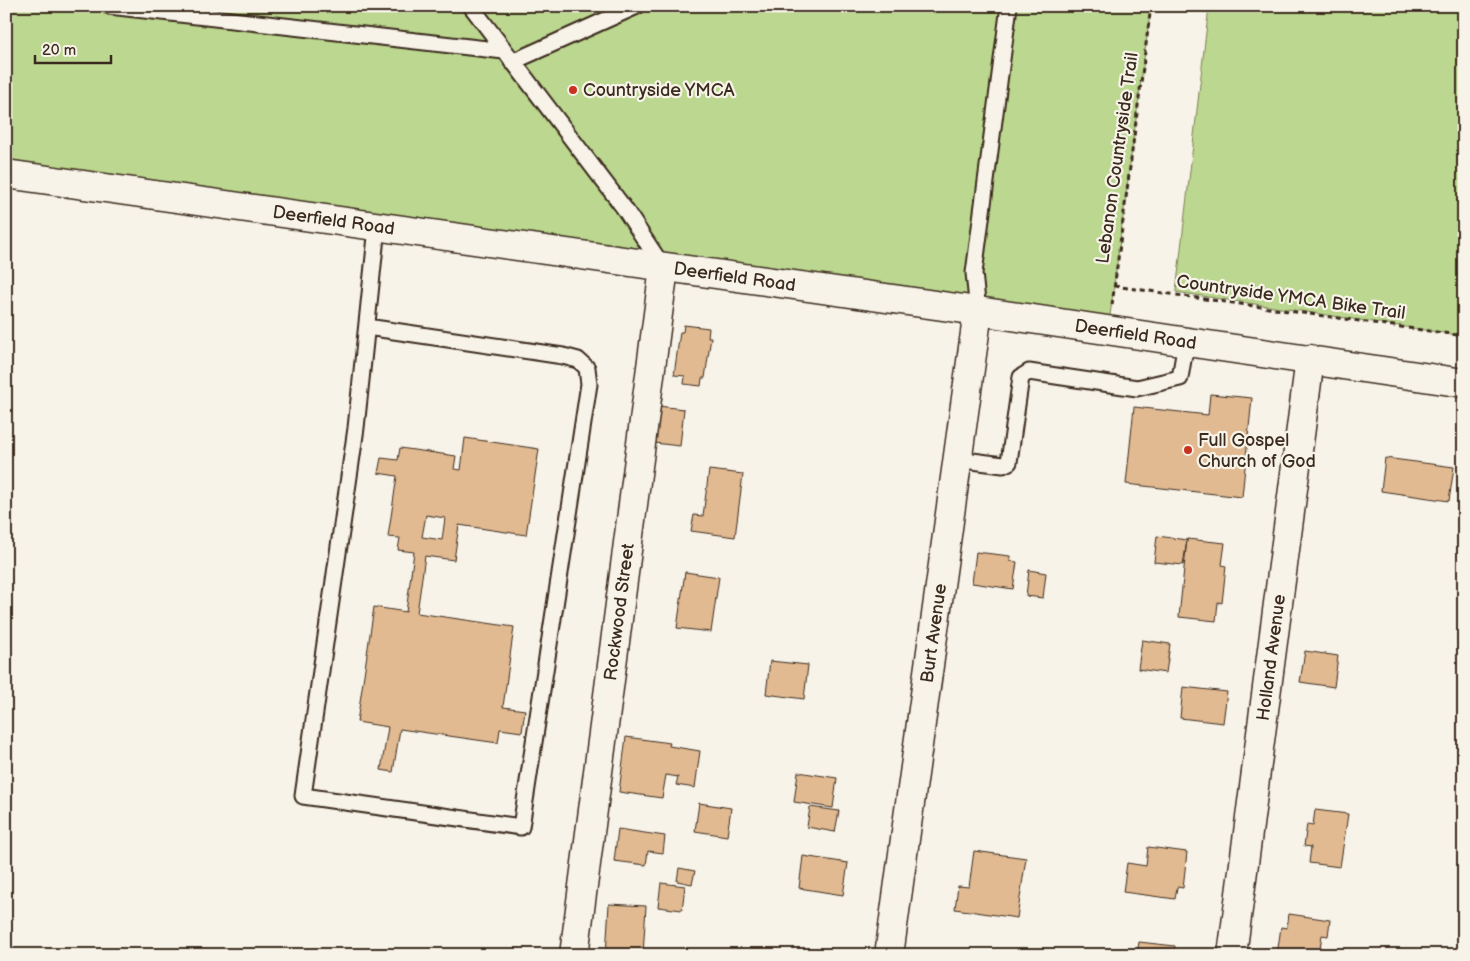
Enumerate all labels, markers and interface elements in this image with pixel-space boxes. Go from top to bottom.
scale bar [35,32,111,64]
text: 20 m [42,41,76,60]
street label: Lebanon Countryside Trail [1092,51,1143,265]
place label: Countryside YMCA [583,80,735,101]
marker: Countryside YMCA [567,84,579,96]
street label: Deerfield Road [271,202,396,240]
street label: Deerfield Road [672,258,797,296]
street label: Countryside YMCA Bike Trail [1175,271,1407,324]
street label: Deerfield Road [1073,315,1198,354]
place label: Full Gospel Church of God [1198,430,1316,472]
marker: Full Gospel Church of God [1182,444,1194,456]
street label: Rockwood Street [600,542,639,682]
street label: Burt Avenue [917,582,951,684]
street label: Holland Avenue [1253,593,1290,722]

